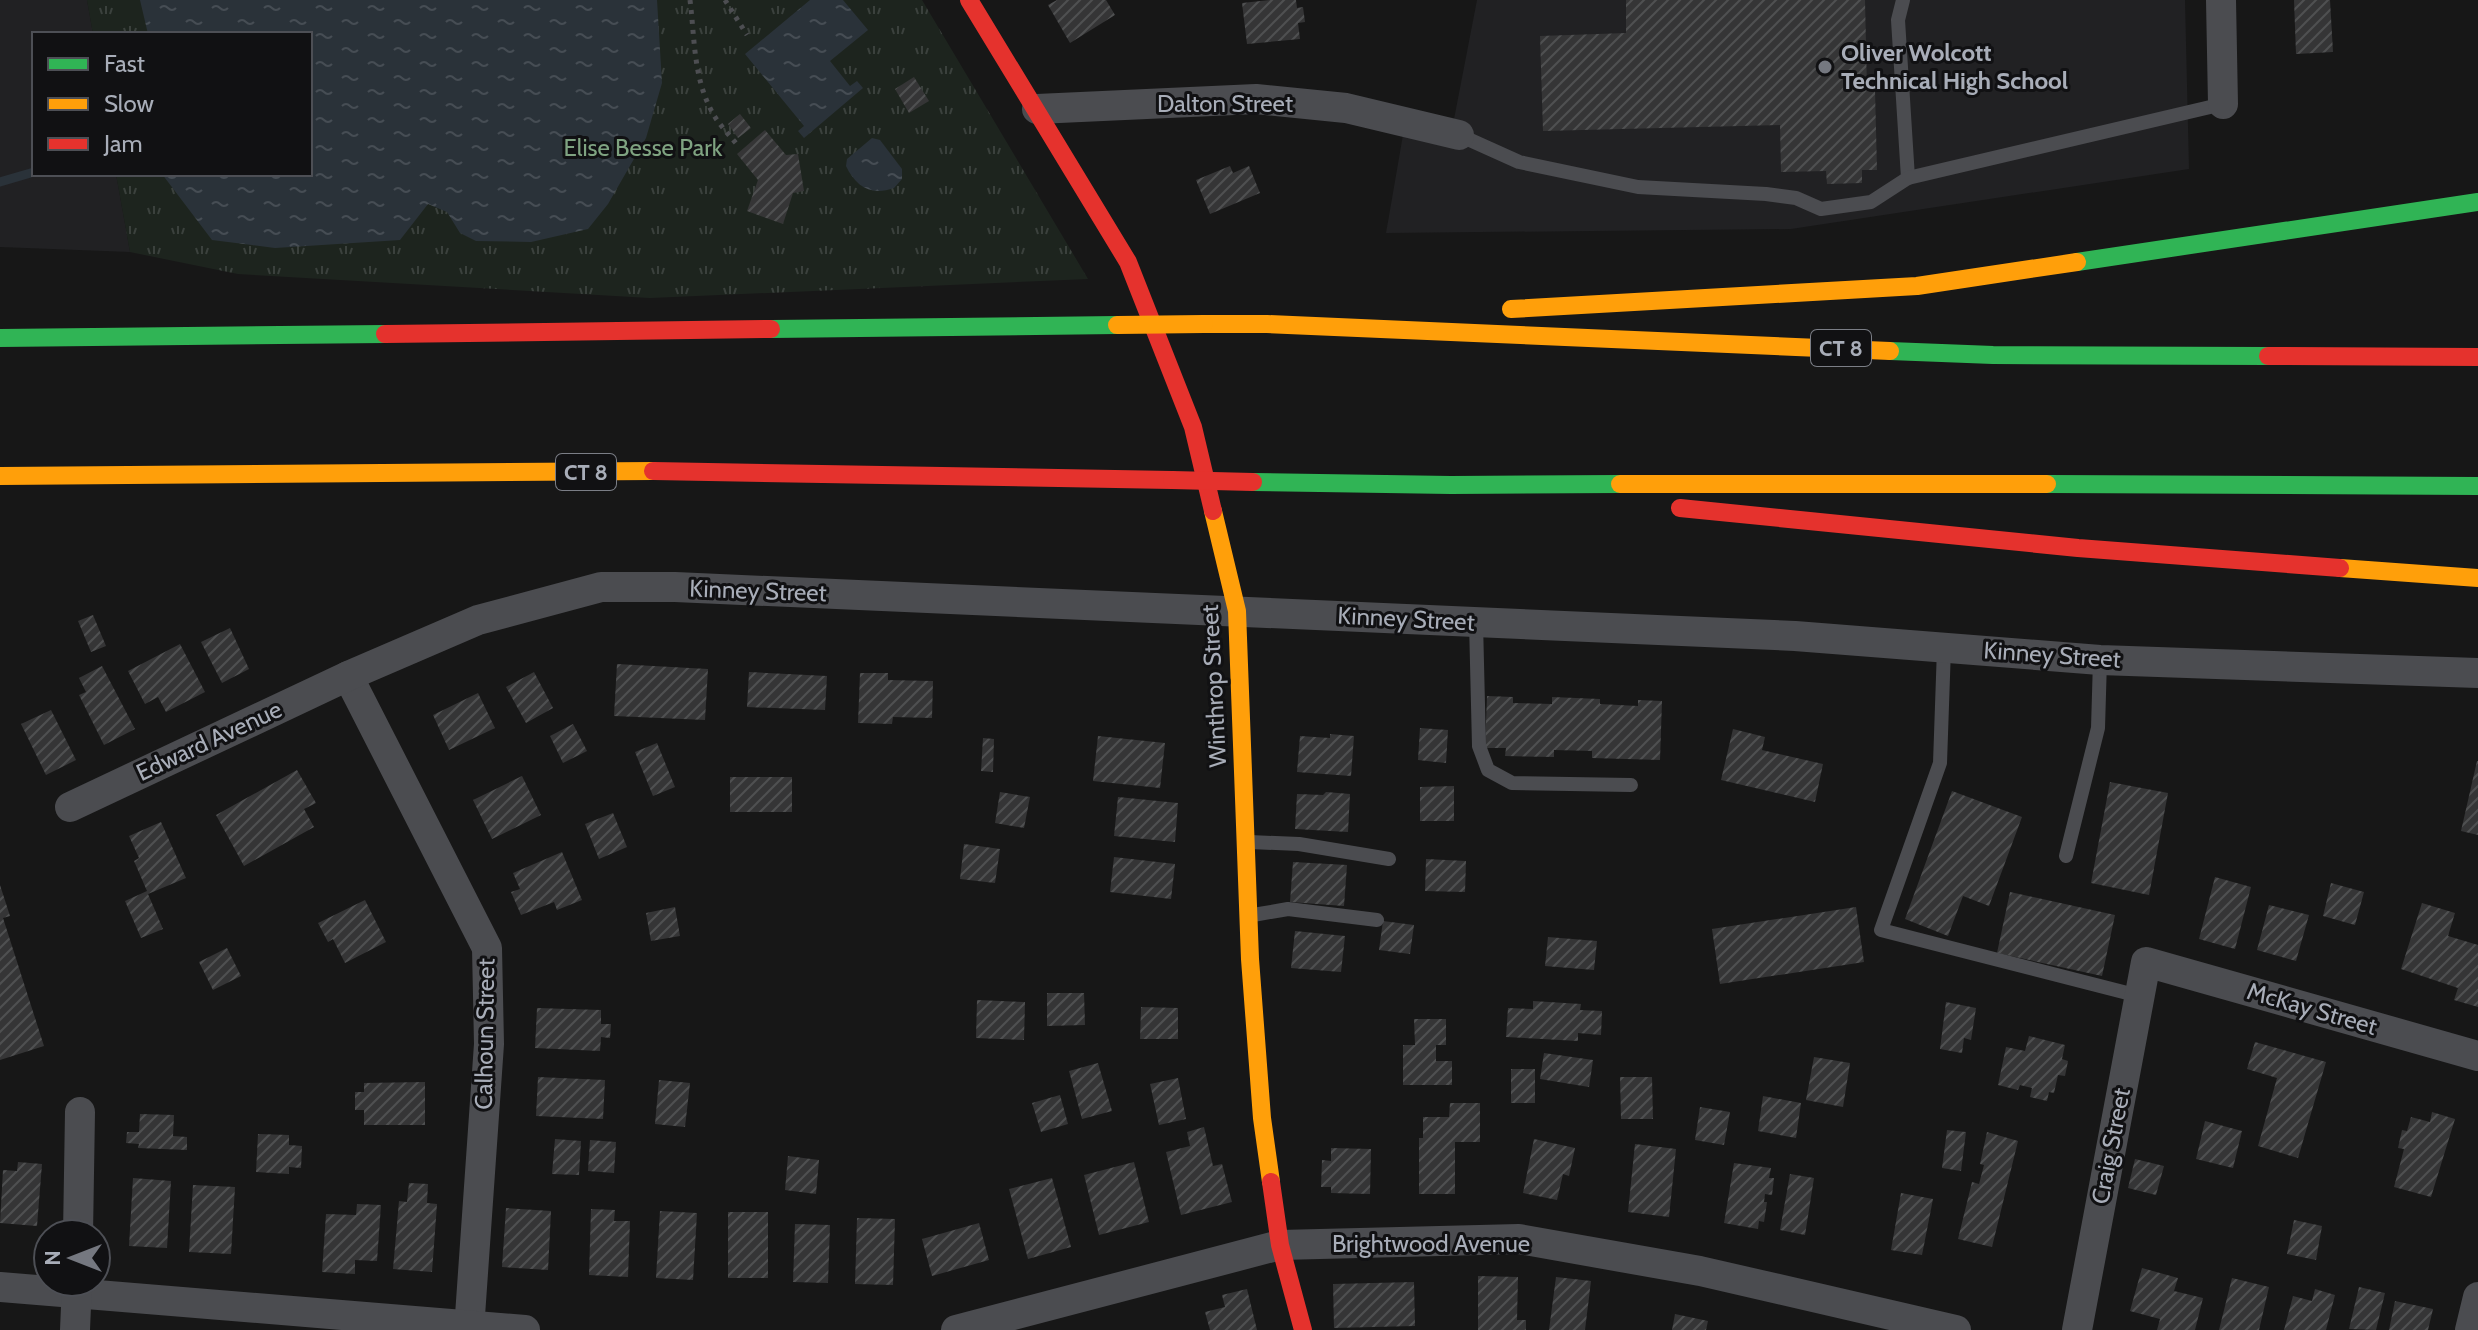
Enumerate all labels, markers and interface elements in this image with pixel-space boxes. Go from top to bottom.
legend [32,32,312,176]
place label: Oliver Wolcott Technical High School [1841,38,2068,95]
text: Fast [104,49,145,78]
marker: Oliver Wolcott Technical High School [1816,58,1834,76]
text: Slow [104,89,154,118]
street label: Dalton Street [1157,89,1293,118]
text: Jam [103,129,142,158]
park label: Elise Besse Park [563,133,723,162]
road number: CT 8 [1811,330,1871,366]
road number: CT 8 [556,454,616,490]
street label: Kinney Street [689,574,827,607]
street label: Kinney Street [1337,600,1475,637]
street label: Winthrop Street [1195,604,1232,768]
street label: Kinney Street [1982,635,2122,674]
street label: Edward Avenue [131,694,286,787]
street label: Calhoun Street [469,958,500,1110]
street label: McKay Street [2244,976,2380,1041]
street label: Craig Street [2085,1085,2136,1206]
north arrow [32,1218,112,1298]
street label: Brightwood Avenue [1332,1229,1530,1258]
text: N [39,1250,66,1266]

